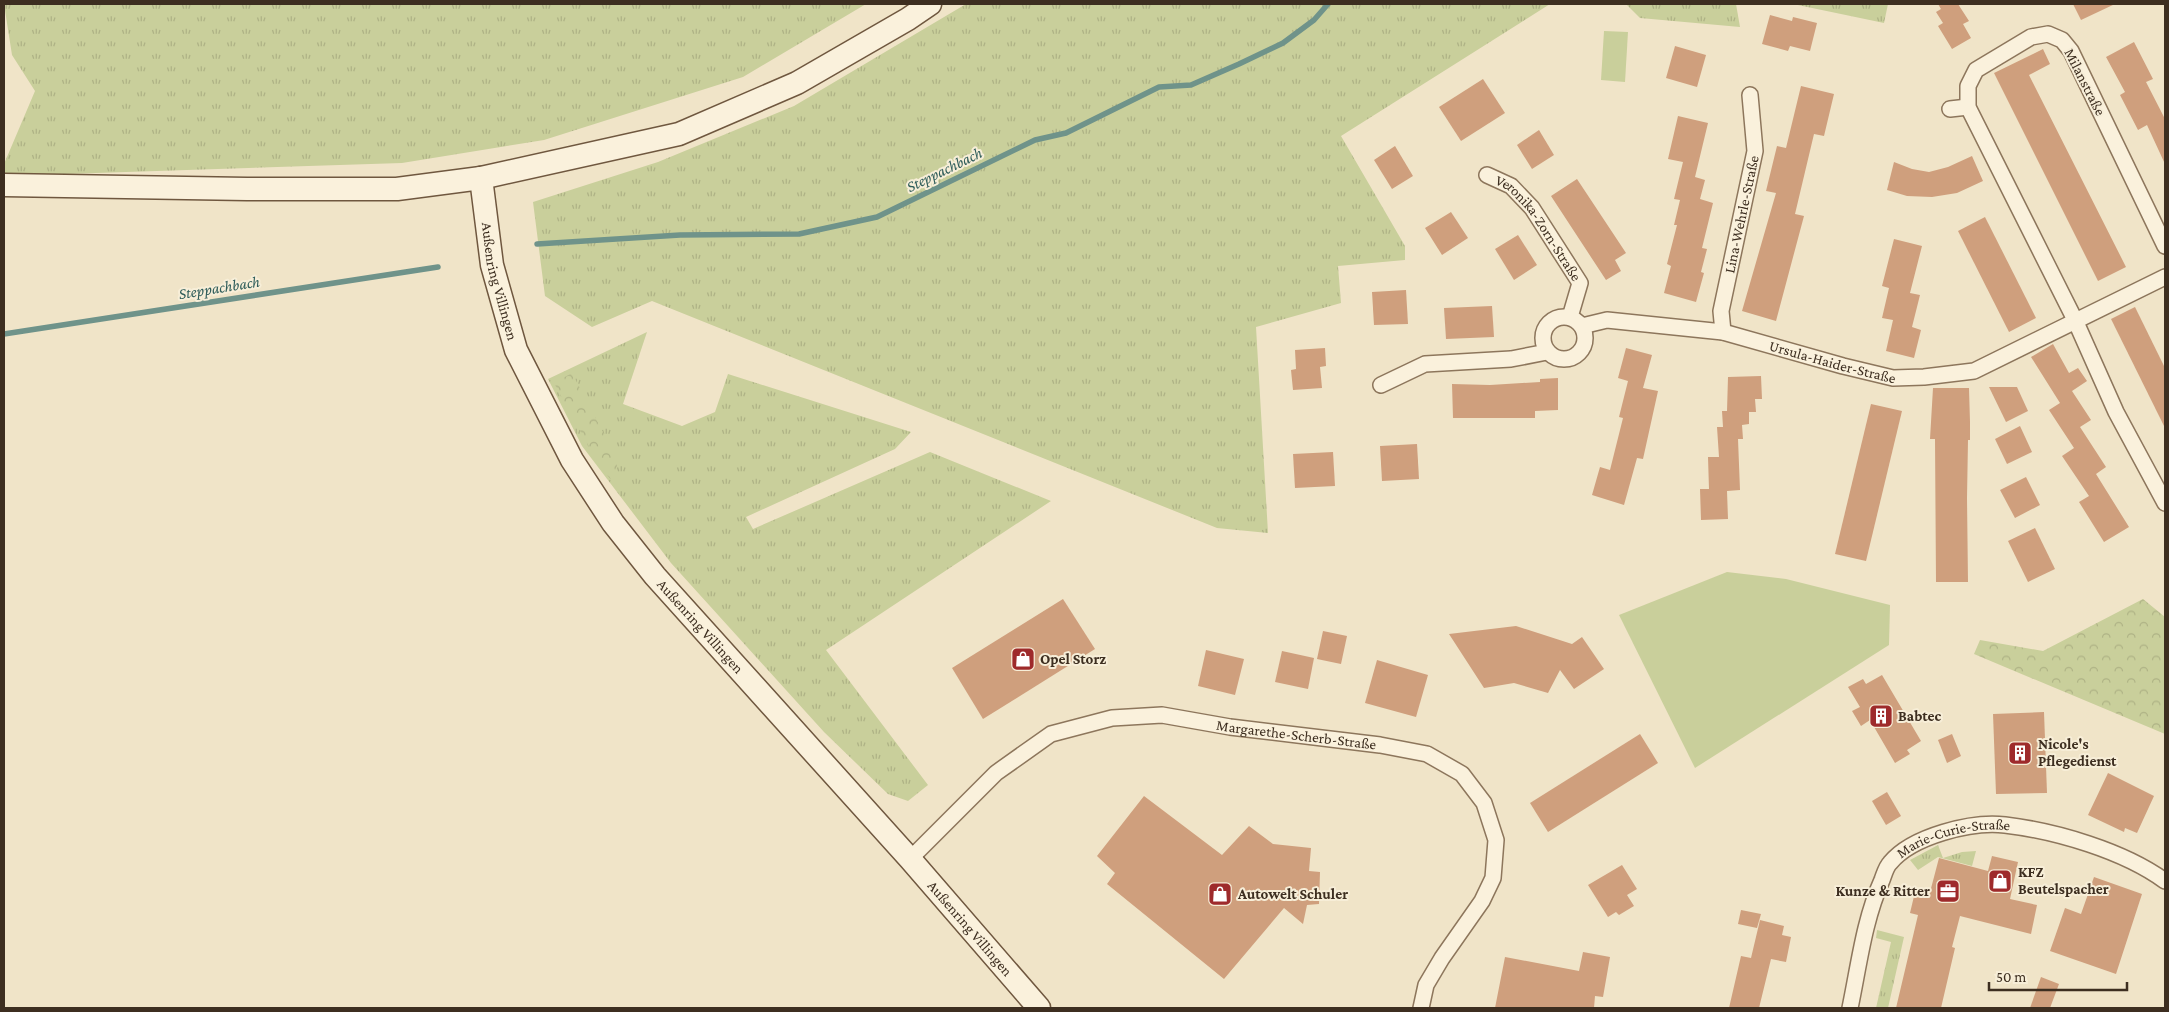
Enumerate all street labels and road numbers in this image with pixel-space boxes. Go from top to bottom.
street label: Milanstraße [2061,46,2109,119]
street label: Lina-Wehrle-Straße [1721,154,1762,275]
street label: Veronika-Zorn-Straße [1493,172,1585,284]
street label: Außenring Villingen [479,221,521,342]
street label: Ursula-Haider-Straße [1768,338,1898,386]
street label: Außenring Villingen [654,576,747,677]
street label: Margarethe-Scherb-Straße [1215,717,1378,753]
street label: Marie-Curie-Straße [1893,816,2011,861]
street label: Außenring Villingen [925,878,1016,979]

